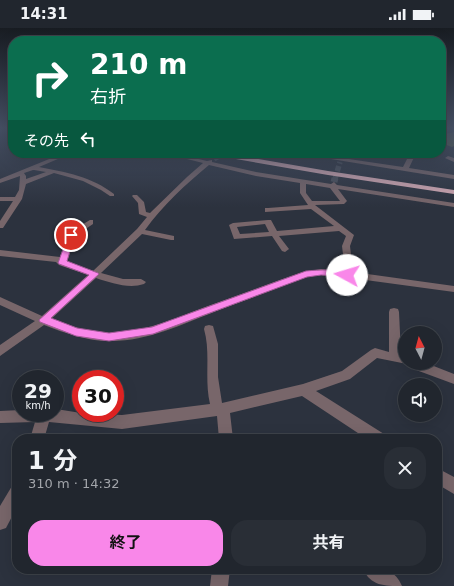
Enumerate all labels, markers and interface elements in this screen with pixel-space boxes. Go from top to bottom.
text: 14:31 [20,5,68,23]
text: 210 m [90,48,187,81]
icon: right [24,52,76,104]
text: 右折 [90,86,126,107]
icon: left [77,128,99,150]
text: その先 [24,132,69,150]
pin [54,218,88,252]
icon: arrive [60,224,82,246]
position arrow [326,254,368,296]
north arrow [398,326,442,370]
map controls [398,326,442,422]
speed limit sign: 30 [72,370,124,422]
button: sound [398,378,442,422]
text: 29 [24,379,52,403]
text: km/h [25,400,51,411]
text: 1 分 [28,447,77,475]
button: close [384,447,426,489]
text: 310 m · 14:32 [28,476,119,491]
button: 終了 [28,520,223,566]
button: 共有 [231,520,426,566]

